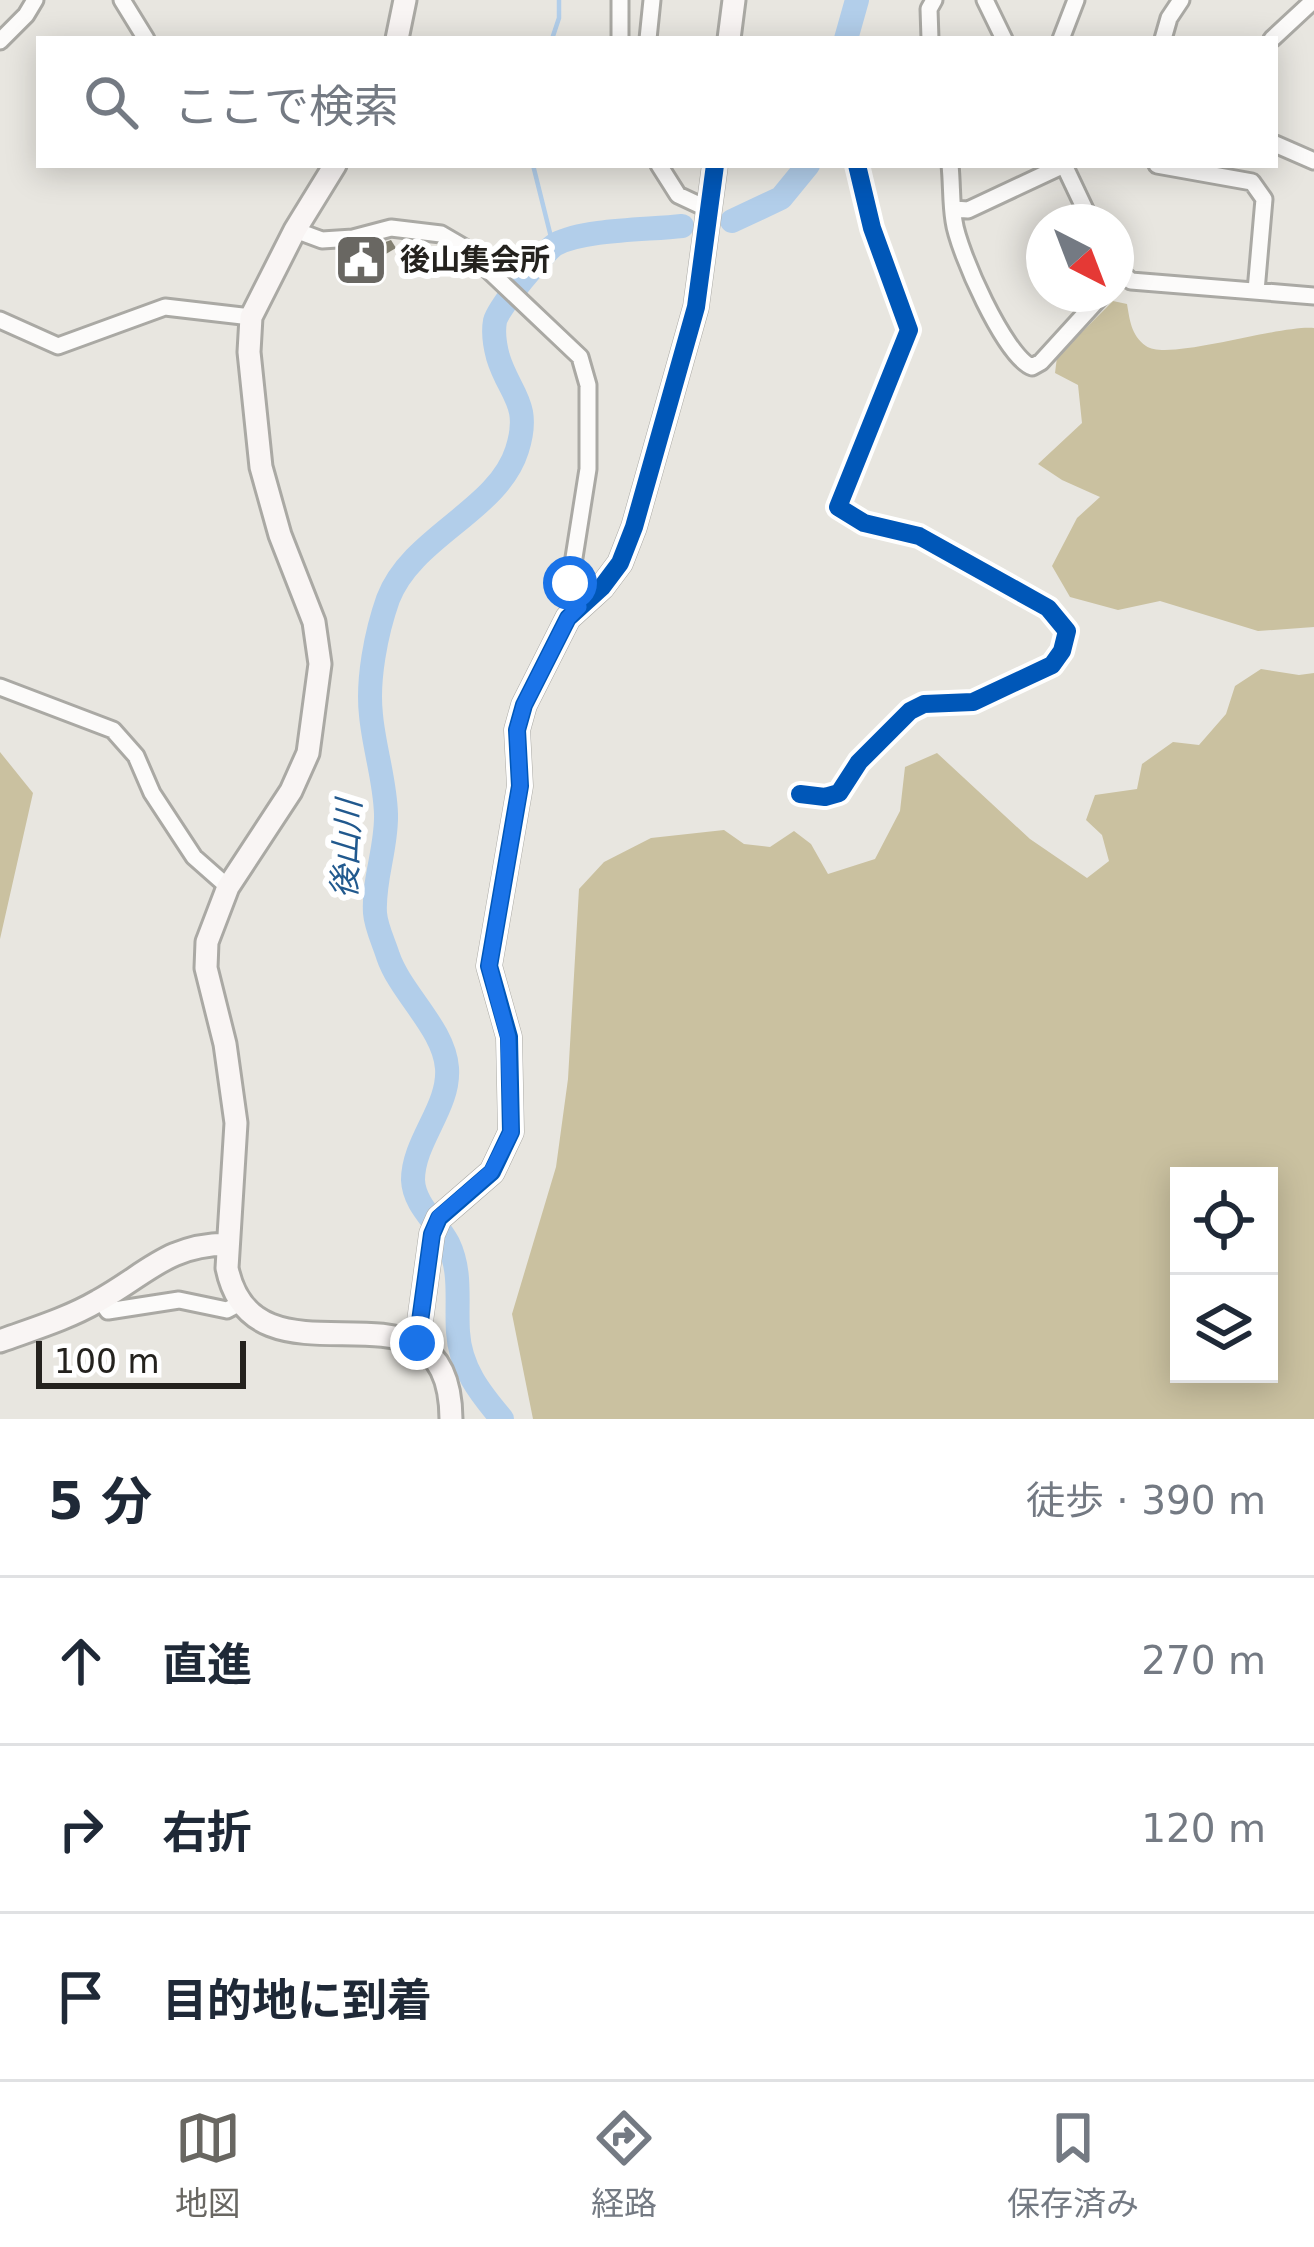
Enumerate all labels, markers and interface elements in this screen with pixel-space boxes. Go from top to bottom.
search box [36,36,1278,168]
icon: search [78,69,144,135]
text: ここで検索 [174,80,399,133]
north arrow [1026,204,1134,312]
public building icon: 後山集会所 [333,232,389,288]
place label: 後山集会所 [400,242,550,277]
route start [543,556,597,610]
water label: 後山川 [324,796,369,899]
map controls [1170,1167,1278,1383]
button: locate [1170,1167,1278,1275]
button: layers [1170,1275,1278,1383]
route end [390,1316,444,1370]
scale bar [36,1335,246,1388]
text: 100 m [54,1342,160,1381]
text: 5 分 [48,1472,152,1531]
text: 徒歩 · 390 m [1026,1478,1266,1523]
icon: ahead [48,1628,114,1694]
text: 直進 [162,1638,252,1691]
text: 270 m [1141,1638,1266,1683]
icon: right [48,1796,114,1862]
text: 右折 [162,1806,252,1859]
text: 120 m [1141,1806,1266,1851]
icon: arrive [48,1964,114,2030]
text: 目的地に到着 [162,1974,432,2027]
tab: 地図 [175,2105,241,2225]
tab: 経路 [591,2105,657,2225]
tab: 保存済み [1007,2105,1139,2225]

